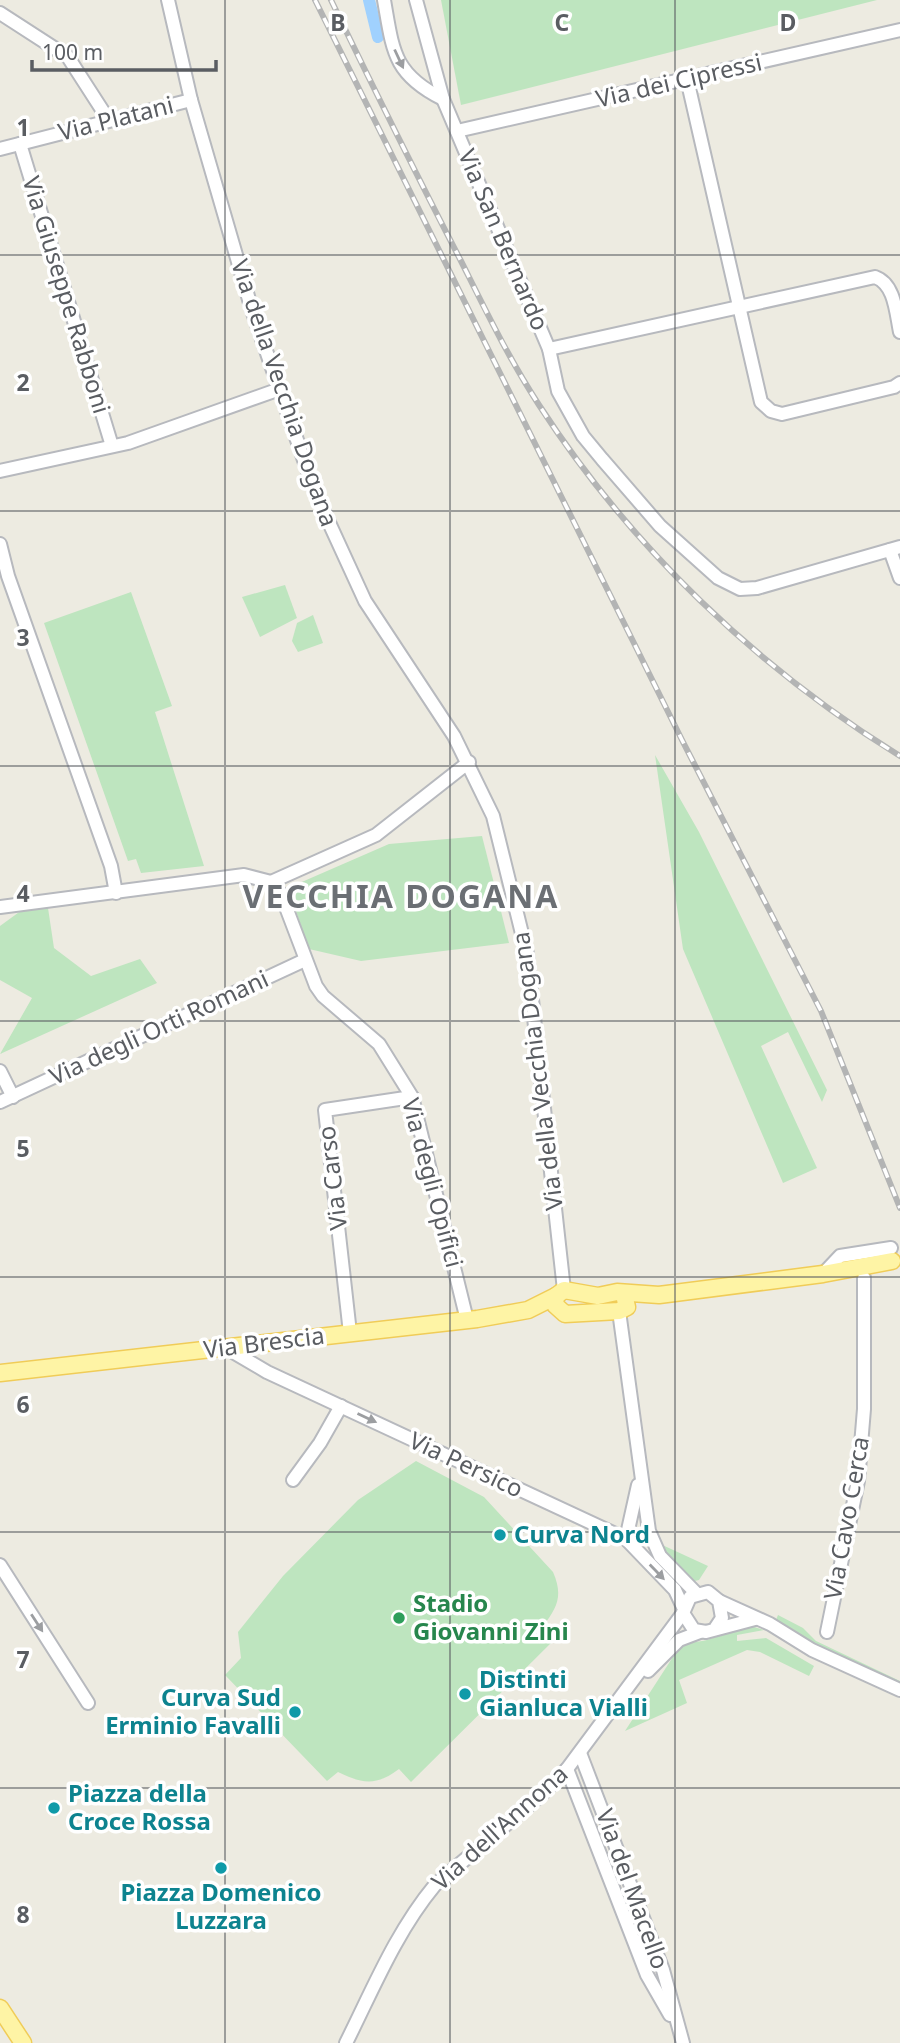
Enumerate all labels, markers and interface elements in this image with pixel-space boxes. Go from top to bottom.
text: B [330,6,346,38]
text: C [555,6,570,38]
text: D [780,6,796,38]
scale bar [32,28,215,72]
text: 100 m [42,38,103,66]
street label: Via dei Cipressi [592,44,765,115]
one-way arrow [393,49,405,69]
street label: Via Platani [55,87,177,148]
text: 1 [16,111,30,143]
street label: Via San Bernardo [451,144,557,335]
street label: Via Giuseppe Rabboni [16,172,119,417]
street label: Via della Vecchia Dogana [224,255,347,530]
text: 2 [16,366,30,398]
text: 3 [16,621,30,653]
district label: VECCHIA DOGANA [243,874,559,917]
text: 4 [16,877,30,909]
street label: Via della Vecchia Dogana [503,930,570,1212]
street label: Via degli Orti Romani [43,961,273,1092]
street label: Via degli Opifici [395,1094,472,1271]
street label: Via Carso [309,1124,354,1232]
text: 5 [16,1132,30,1164]
street label: Via Brescia [201,1318,326,1365]
text: 6 [16,1388,30,1420]
one-way arrow [356,1413,377,1424]
street label: Via Persico [404,1423,529,1504]
street label: Via Cavo Cerca [815,1434,876,1602]
place label: Curva Nord [514,1517,650,1550]
marker: Curva Nord [492,1527,508,1543]
one-way arrow [648,1563,665,1580]
place label: Stadio Giovanni Zini [413,1586,569,1647]
marker: Stadio Giovanni Zini [391,1610,407,1626]
one-way arrow [30,1613,43,1632]
text: 7 [16,1643,30,1675]
place label: Distinti Gianluca Vialli [479,1662,648,1723]
place label: Curva Sud Erminio Favalli [105,1680,281,1741]
marker: Distinti Gianluca Vialli [457,1686,473,1702]
marker: Curva Sud Erminio Favalli [287,1704,303,1720]
street label: Via dell'Annona [424,1757,574,1897]
place label: Piazza della Croce Rossa [68,1776,211,1837]
marker: Piazza della Croce Rossa [46,1800,62,1816]
street label: Via del Macello [589,1804,678,1973]
marker: Piazza Domenico Luzzara [213,1860,229,1876]
place label: Piazza Domenico Luzzara [120,1875,322,1936]
text: 8 [16,1898,30,1930]

